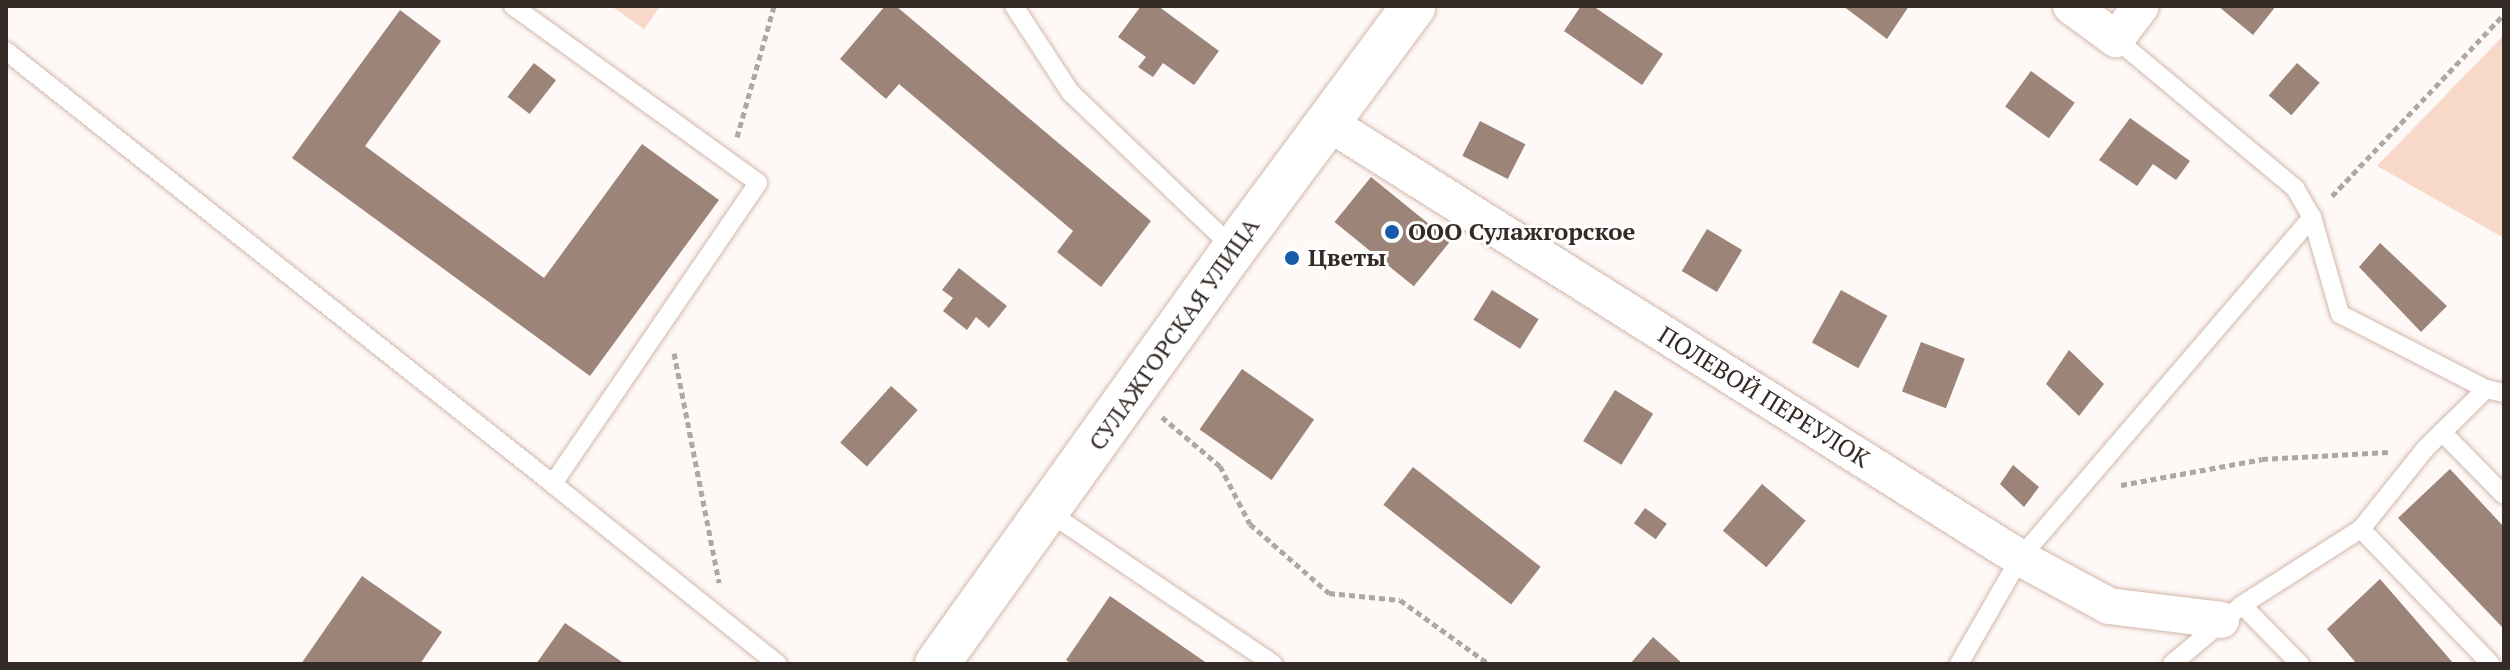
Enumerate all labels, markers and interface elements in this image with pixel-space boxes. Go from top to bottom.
street label: СУЛАЖГОРСКАЯ УЛИЦА [1082,212,1266,456]
place label: ООО Сулажгорское [1408,218,1635,246]
marker: ООО Сулажгорское [1383,223,1401,241]
place label: Цветы [1308,244,1386,272]
marker: Цветы [1283,249,1301,267]
street label: ПОЛЕВОЙ ПЕРЕУЛОК [1653,320,1875,474]

